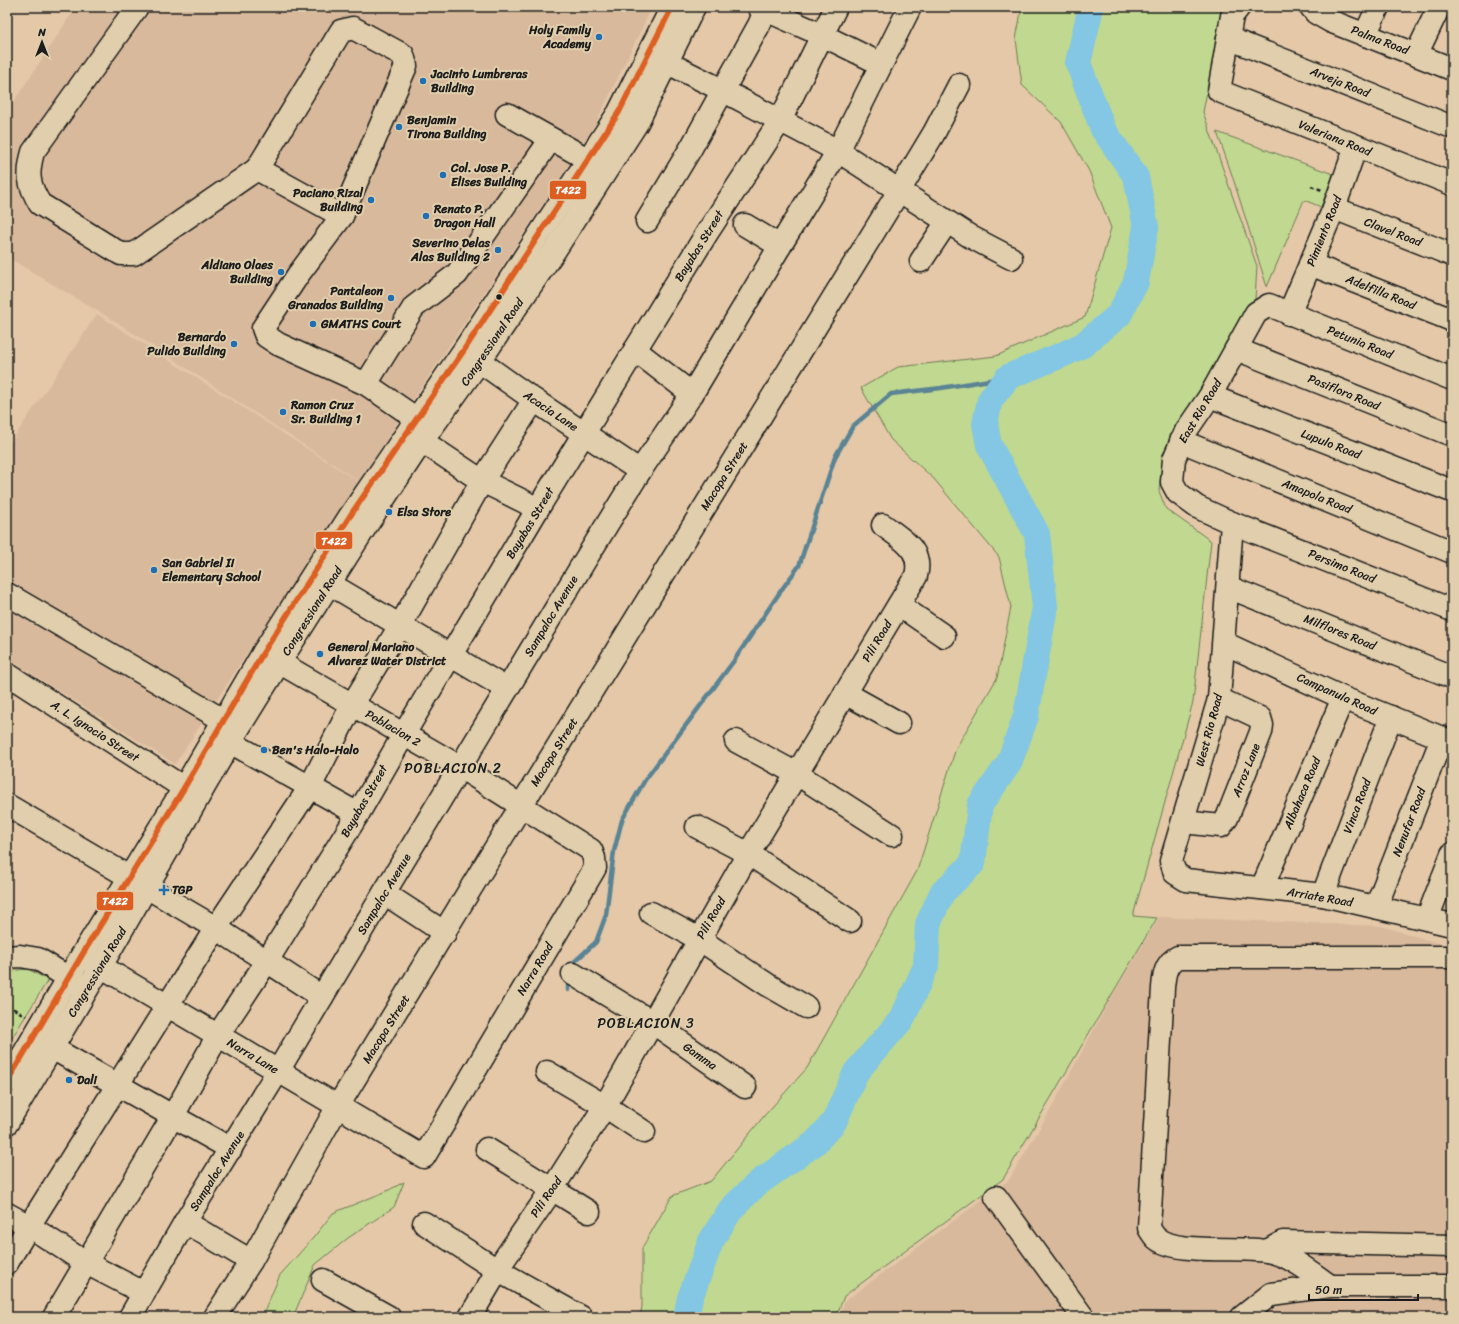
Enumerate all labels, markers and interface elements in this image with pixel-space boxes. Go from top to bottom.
place label: Holy Family Academy [528,19,592,55]
street label: Palma Road [1348,19,1413,61]
north arrow [22,22,62,62]
text: N [37,23,46,42]
marker: Holy Family Academy [594,32,604,42]
street label: Arveja Road [1306,60,1375,105]
place label: Jacinto Lumbreras Building [430,63,528,99]
marker: Jacinto Lumbreras Building [418,76,428,86]
place label: Benjamin Tirona Building [407,109,487,145]
street label: Valeriana Road [1295,113,1377,163]
marker: Benjamin Tirona Building [394,122,404,132]
place label: Col. Jose P. Elises Building [450,157,528,193]
marker: Col. Jose P. Elises Building [438,170,448,180]
line badge: T422 [549,180,587,200]
text: T422 [555,181,581,200]
place label: Paciano Rizal Building [293,182,364,218]
street label: Pimiento Road [1300,190,1349,270]
marker: Paciano Rizal Building [366,195,376,205]
place label: Renato P. Dragon Hall [433,198,496,234]
street label: Bayabas Street [668,205,730,286]
marker: Renato P. Dragon Hall [421,211,431,221]
street label: Clavel Road [1361,211,1427,254]
place label: Severino Delas Alas Building 2 [410,232,490,268]
marker: Severino Delas Alas Building 2 [493,245,503,255]
place label: Aldiano Olaes Building [201,254,274,290]
marker: Aldiano Olaes Building [276,267,286,277]
street label: Adelfilla Road [1342,268,1420,316]
place label: Pantaleon Granados Building [287,280,384,316]
unlabelled marker [494,292,504,302]
marker: Pantaleon Granados Building [386,293,396,303]
street label: Congressional Road [454,293,530,391]
place label: GMATHS Court [320,313,402,335]
marker: GMATHS Court [308,319,318,329]
street label: Petunia Road [1324,319,1398,366]
place label: Bernardo Pulido Building [147,326,226,362]
marker: Bernardo Pulido Building [229,339,239,349]
street label: Pasiflora Road [1304,367,1384,417]
street label: East Rio Road [1172,373,1229,448]
street label: Acacia Lane [518,384,583,438]
place label: Ramon Cruz Sr. Building 1 [290,394,361,430]
marker: Ramon Cruz Sr. Building 1 [278,407,288,417]
street label: Lupulo Road [1298,422,1365,466]
street label: Macopa Street [694,437,754,515]
street label: Amapola Road [1278,472,1357,521]
street label: Bayabas Street [500,482,561,563]
place label: Elsa Store [397,501,451,523]
marker: Elsa Store [384,507,394,517]
line badge: T422 [315,531,353,550]
text: T422 [321,532,347,551]
street label: Persimo Road [1305,542,1381,590]
place label: San Gabriel II Elementary School [161,552,262,588]
street label: Congressional Road [276,561,349,660]
marker: San Gabriel II Elementary School [149,565,159,575]
street label: Sampaloc Avenue [518,571,584,661]
street label: Milflores Road [1300,608,1380,657]
street label: Pili Road [856,615,899,666]
place label: General Mariano Alvarez Water District [327,636,447,672]
marker: General Mariano Alvarez Water District [315,649,325,659]
street label: Campanula Road [1293,666,1382,722]
street label: West Rio Road [1189,690,1230,769]
street label: A. L. Ignacio Street [45,693,145,769]
street label: Poblacion 2 [361,703,425,753]
street label: Macopa Street [524,713,584,791]
place label: Ben's Halo-Halo [272,739,360,761]
street label: Arroz Lane [1225,740,1267,801]
marker: Ben's Halo-Halo [259,745,269,755]
street label: Albahaca Road [1276,753,1327,834]
district label: POBLACION 2 [404,756,502,781]
street label: Bayabas Street [334,759,394,842]
street label: Vinca Road [1336,775,1378,837]
street label: Nenufar Road [1386,783,1433,860]
street label: Sampaloc Avenue [351,849,417,939]
place label: TGP [172,879,193,901]
street label: Arriate Road [1284,880,1356,914]
marker: TGP [159,885,169,895]
line badge: T422 [96,891,134,911]
text: T422 [102,892,128,911]
street label: Pili Road [690,892,732,943]
street label: Congressional Road [61,922,133,1022]
street label: Narra Road [510,938,560,1000]
street label: Macopa Street [356,990,416,1068]
district label: POBLACION 3 [597,1011,695,1036]
street label: Narra Lane [223,1032,283,1080]
street label: Gamma [678,1036,723,1076]
place label: Dali [77,1069,98,1091]
marker: Dali [64,1075,74,1085]
street label: Sampaloc Avenue [183,1126,251,1216]
street label: Pili Road [524,1171,568,1222]
scale bar [1309,1276,1418,1302]
text: 50 m [1315,1279,1342,1301]

